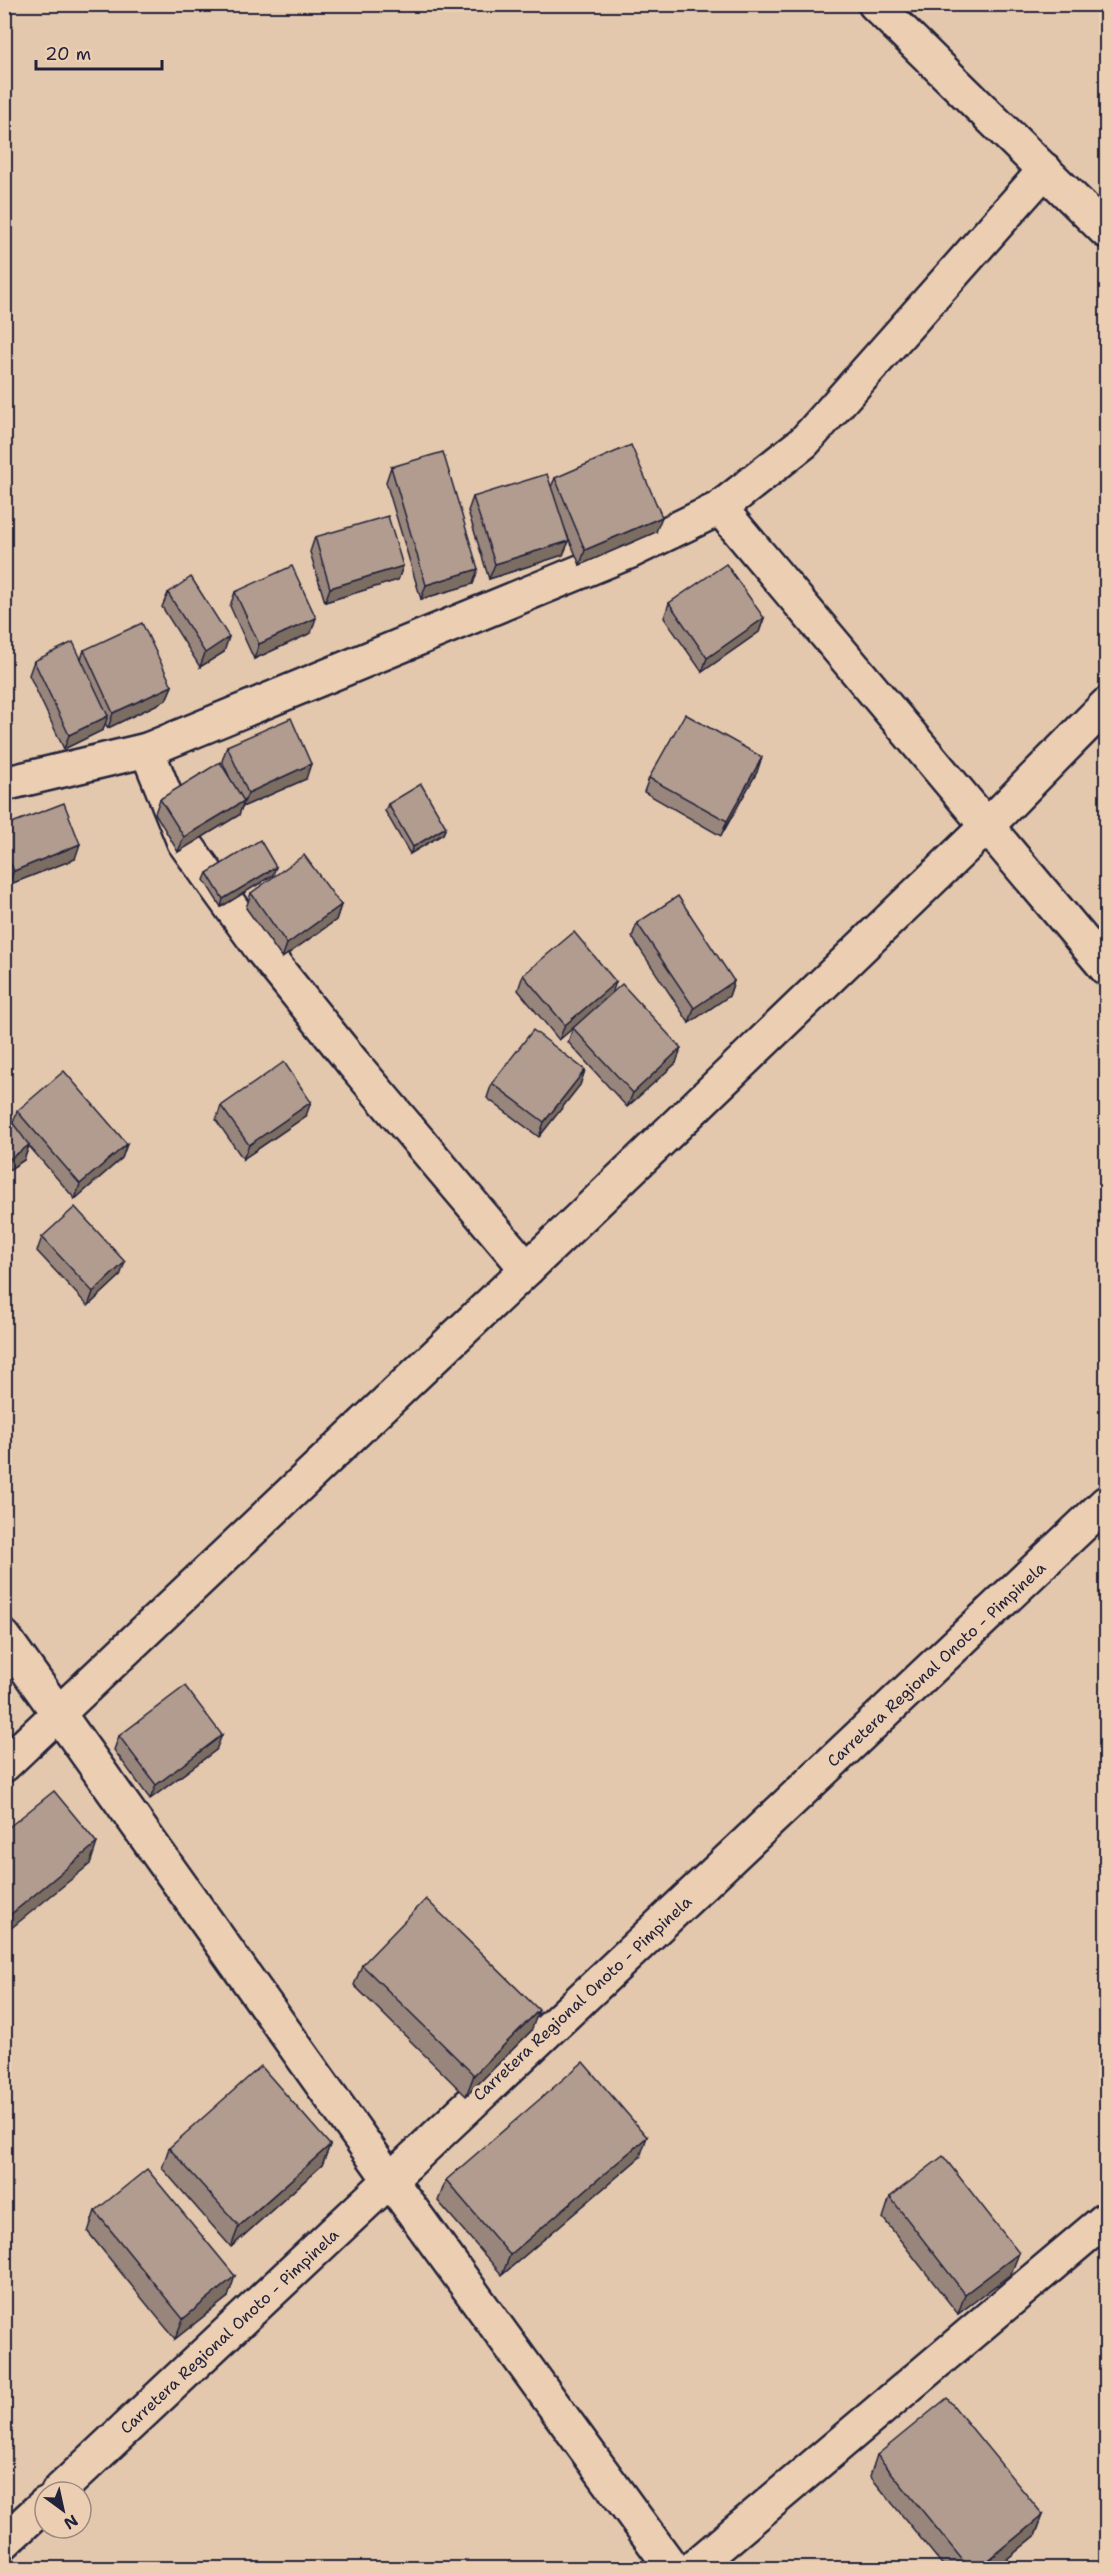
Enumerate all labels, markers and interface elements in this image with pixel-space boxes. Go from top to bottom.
scale bar [36,33,162,71]
text: 20 m [45,42,91,66]
street label: Carretera Regional Onoto - Pimpinela [823,1557,1050,1771]
street label: Carretera Regional Onoto - Pimpinela [469,1891,696,2105]
street label: Carretera Regional Onoto - Pimpinela [116,2224,343,2438]
north arrow [33,2480,93,2540]
text: N [60,2510,82,2534]

